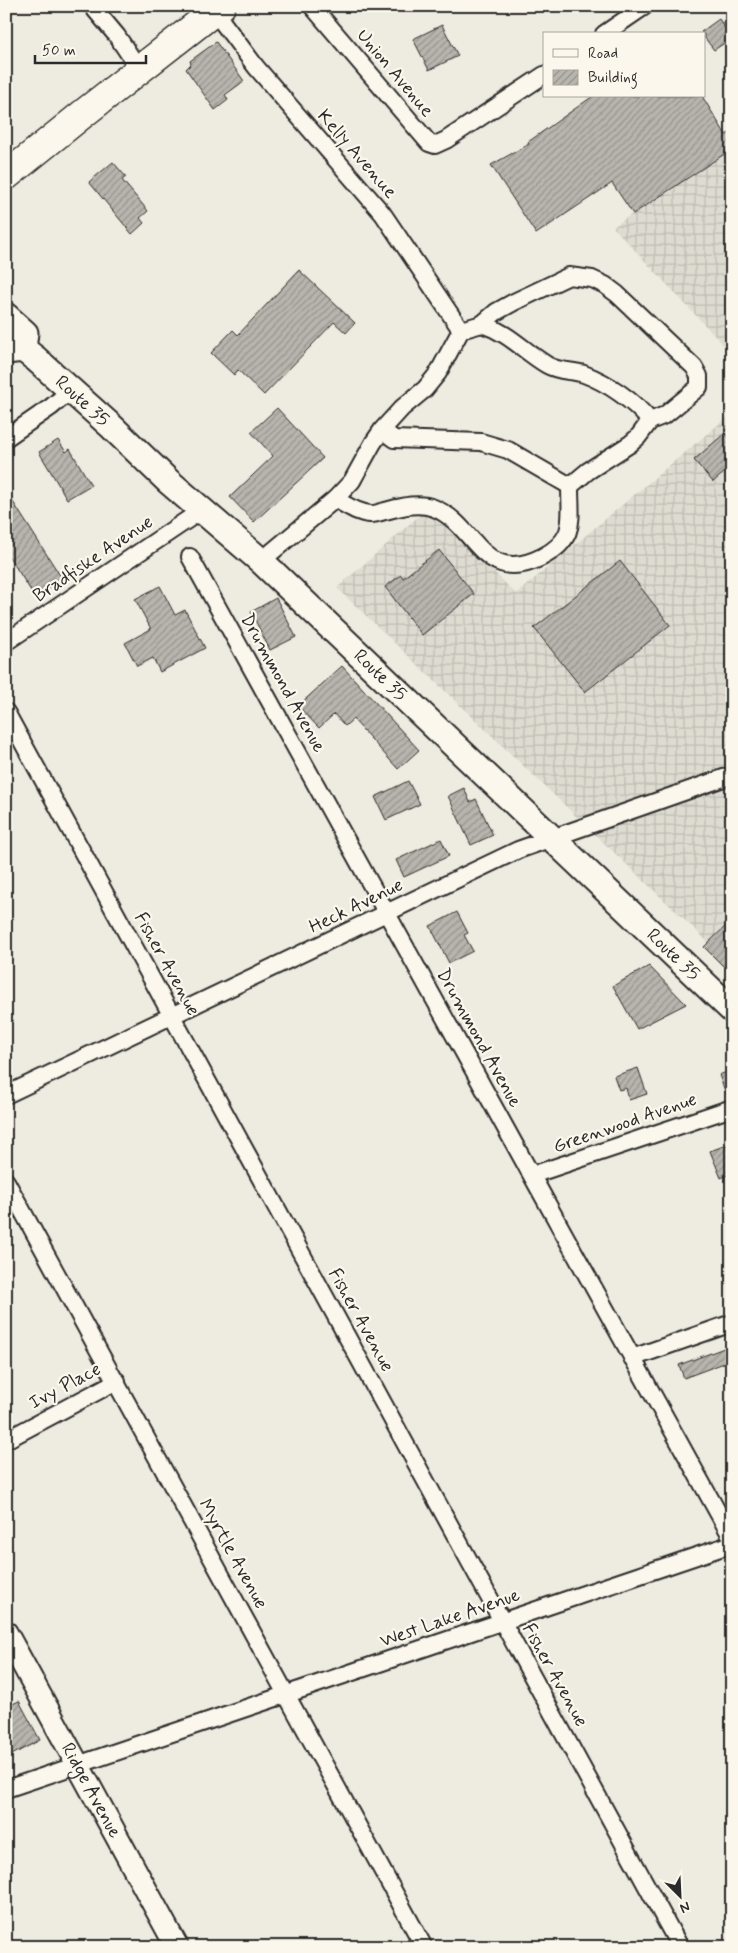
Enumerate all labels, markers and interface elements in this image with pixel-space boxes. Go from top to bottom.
street label: Union Avenue [351,24,439,122]
scale bar [35,32,146,64]
legend [543,32,706,98]
text: 50 m [42,41,76,61]
text: Road [588,44,618,64]
text: Building [588,68,638,89]
street label: Kelly Avenue [311,104,403,204]
street label: Route 35 [50,370,115,432]
street label: Bradfiske Avenue [28,510,158,608]
street label: Drummond Avenue [234,609,332,757]
street label: Route 35 [348,643,413,706]
street label: Heck Avenue [305,872,407,940]
street label: Fisher Avenue [128,908,206,1020]
street label: Route 35 [641,923,706,986]
street label: Drummond Avenue [430,964,528,1112]
street label: Greenwood Avenue [550,1087,700,1159]
street label: Fisher Avenue [322,1264,400,1376]
street label: Ivy Place [25,1357,105,1415]
street label: Myrtle Avenue [193,1495,273,1613]
street label: West Lake Avenue [377,1582,523,1654]
street label: Fisher Avenue [516,1619,594,1731]
street label: Ridge Avenue [56,1738,128,1842]
north arrow [656,1870,706,1920]
text: N [677,1897,693,1917]

